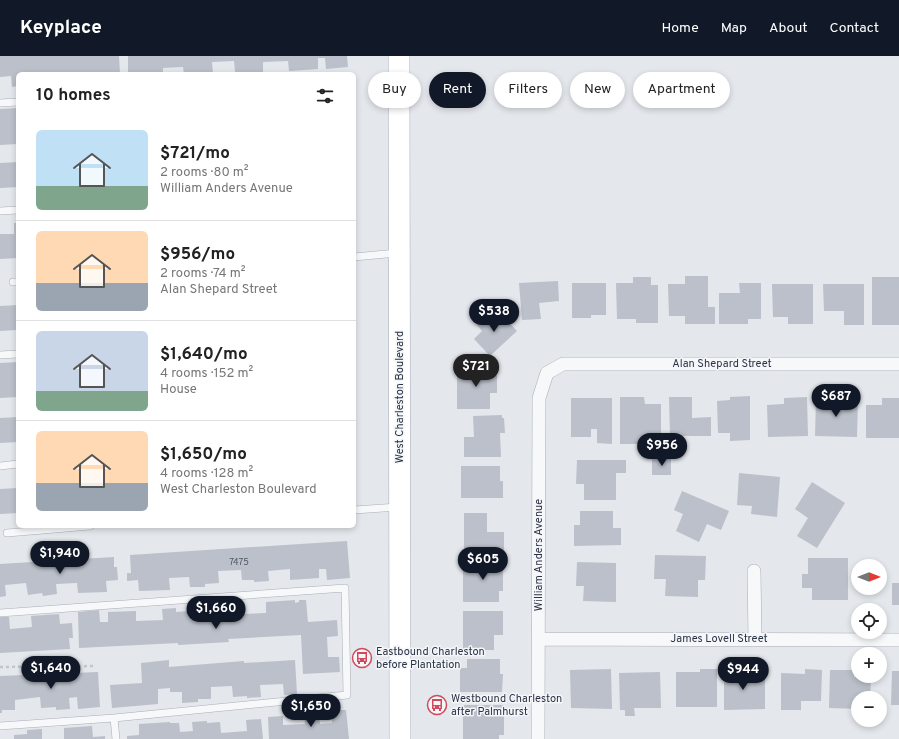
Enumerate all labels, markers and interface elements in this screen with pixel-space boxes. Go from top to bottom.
text: Keyplace [20,16,102,40]
text: Home [662,20,699,37]
text: Map [721,20,747,37]
text: About [769,20,808,37]
text: Contact [830,20,879,37]
chip: Buy [368,72,421,108]
chip: Rent [429,72,486,108]
chip: Filters [494,72,562,108]
chip: New [570,72,625,108]
chip: Apartment [633,72,730,108]
text: 10 homes [36,85,111,107]
icon: filters [314,85,336,107]
text: $721/mo [160,143,230,165]
icon: home [68,146,116,194]
text: 2 rooms · 80 m² [160,165,249,181]
text: William Anders Avenue [160,181,293,197]
text: $956/mo [160,244,235,266]
icon: home [68,247,116,295]
text: 2 rooms · 74 m² [160,266,245,282]
text: Alan Shepard Street [160,282,277,298]
pin: $538 [470,299,518,333]
text: $538 [478,304,510,320]
street label: West Charleston Boulevard [393,331,407,463]
text: $1,640/mo [160,344,248,366]
icon: home [68,347,116,395]
pin: $721 [452,354,500,388]
street label: Alan Shepard Street [672,357,772,371]
text: $721 [462,359,490,375]
text: 4 rooms · 152 m² [160,366,253,382]
text: House [160,382,197,398]
pin: $687 [812,384,860,418]
text: $687 [821,389,851,405]
pin: $956 [638,433,686,467]
text: $956 [646,438,678,454]
text: $1,650/mo [160,444,247,466]
icon: home [68,447,116,495]
text: 4 rooms · 128 m² [160,466,253,482]
text: West Charleston Boulevard [160,482,317,498]
street label: William Anders Avenue [532,499,546,611]
pin: $1,940 [27,541,93,575]
text: $1,940 [39,546,81,562]
pin: $605 [459,547,507,581]
text: $605 [467,552,499,568]
house number: 7475 [229,557,249,568]
north arrow [851,559,887,595]
map controls [851,559,887,727]
pin: $1,660 [183,596,249,630]
text: $1,660 [196,601,236,617]
button: locate [851,603,887,639]
street label: James Lovell Street [670,632,768,646]
place label: Eastbound Charleston before Plantation [376,645,485,672]
bus stop icon: Eastbound Charleston before Plantation [351,647,373,669]
button: + [851,647,887,683]
pin: $1,640 [18,656,84,690]
pin: $944 [719,657,767,691]
text: $1,640 [30,661,72,677]
text: $944 [727,662,759,678]
button: − [851,691,887,727]
place label: Westbound Charleston after Palmhurst [451,692,562,719]
pin: $1,650 [278,694,344,728]
bus stop icon: Westbound Charleston after Palmhurst [426,694,448,716]
text: $1,650 [291,699,331,715]

